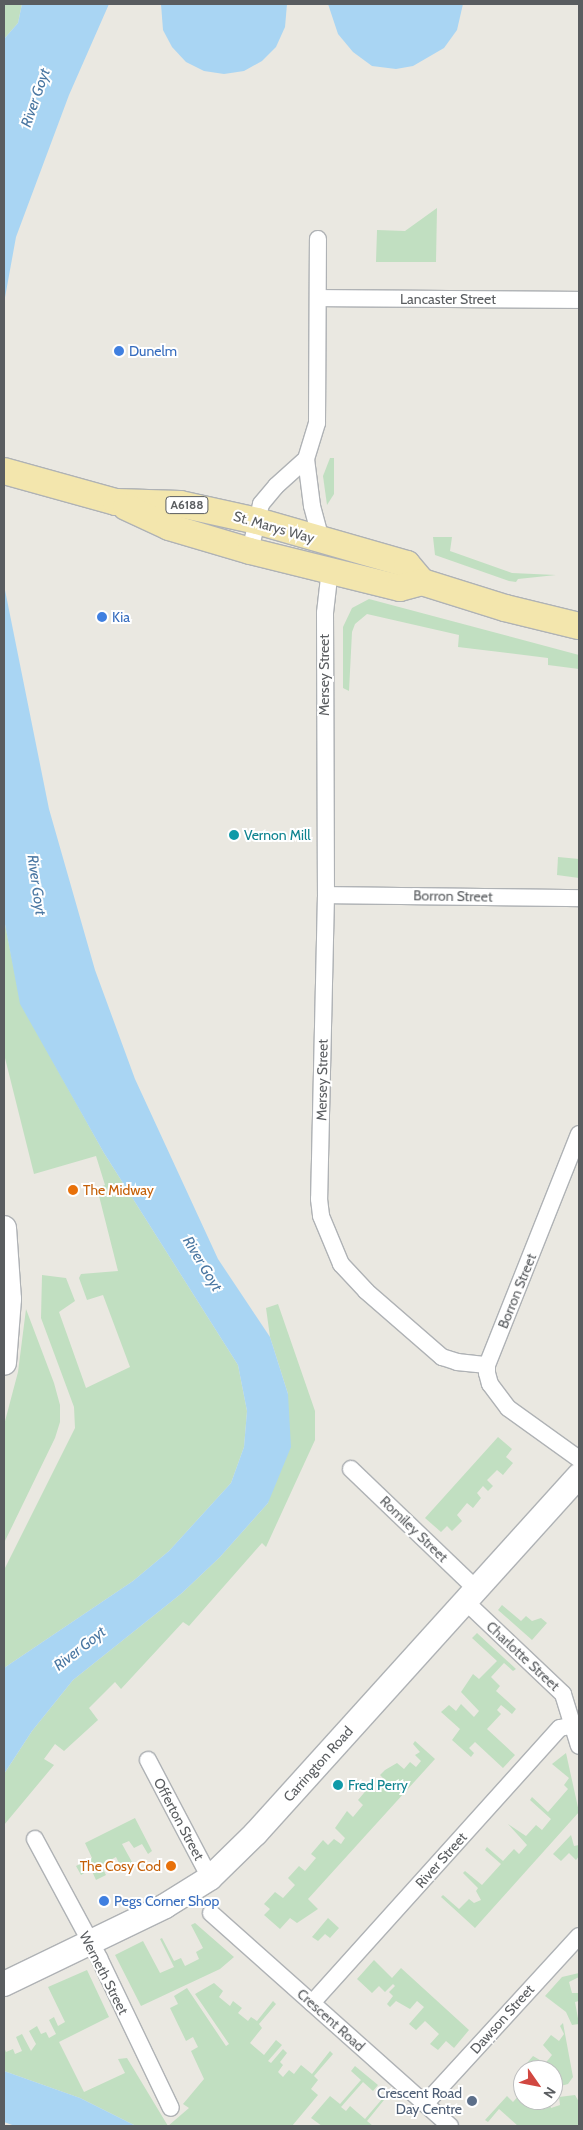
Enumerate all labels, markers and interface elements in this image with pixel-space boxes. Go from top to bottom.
water label: River Goyt [18,66,54,130]
street label: Lancaster Street [400,291,496,307]
place label: Dunelm [129,343,177,359]
marker: Dunelm [113,345,125,357]
road number: A6188 [164,496,210,514]
street label: St. Marys Way [232,507,316,547]
place label: Kia [112,609,130,625]
marker: Kia [96,611,108,623]
street label: Mersey Street [316,634,332,716]
place label: Vernon Mill [244,827,311,843]
marker: Vernon Mill [228,829,240,841]
water label: River Goyt [23,854,49,916]
street label: Borron Street [413,887,493,905]
street label: Mersey Street [313,1039,331,1121]
place label: The Midway [83,1182,154,1198]
marker: The Midway [67,1184,79,1196]
water label: River Goyt [179,1233,225,1295]
street label: Borron Street [494,1251,540,1331]
street label: Romiley Street [377,1493,451,1565]
street label: Charlotte Street [483,1618,563,1694]
water label: River Goyt [50,1623,110,1675]
street label: Carrington Road [280,1723,356,1805]
street label: Offerton Street [150,1775,208,1863]
place label: Fred Perry [348,1777,408,1793]
marker: Fred Perry [332,1779,344,1791]
street label: River Street [412,1829,470,1891]
place label: The Cosy Cod [80,1858,161,1874]
marker: The Cosy Cod [165,1860,177,1872]
place label: Pegs Corner Shop [114,1893,219,1909]
marker: Pegs Corner Shop [98,1895,110,1907]
street label: Werneth Street [76,1929,132,2017]
street label: Dawson Street [467,1981,537,2057]
street label: Crescent Road [294,1985,368,2055]
north arrow [513,2060,563,2110]
text: N [539,2084,560,2102]
place label: Crescent Road Day Centre [377,2085,462,2118]
marker: Crescent Road Day Centre [466,2095,478,2107]

